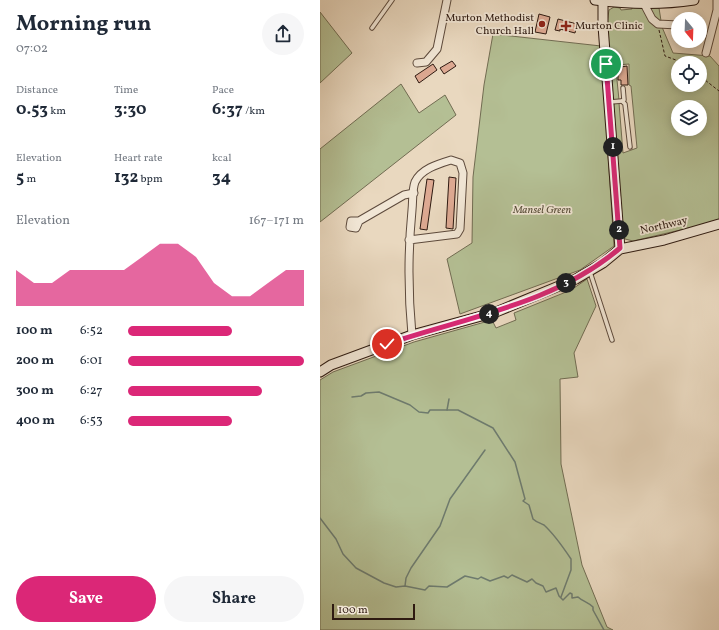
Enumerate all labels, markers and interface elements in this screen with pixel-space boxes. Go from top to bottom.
text: Morning run [16,9,151,40]
place label: Murton Methodist Church Hall [445,11,534,39]
north arrow [671,12,707,48]
map controls [671,12,707,136]
button: share [262,13,304,55]
marker: Murton Methodist Church Hall [537,19,547,29]
place label: Murton Clinic [575,19,643,34]
marker: Murton Clinic [560,20,572,32]
text: 07:02 [16,40,48,58]
pin [589,47,623,81]
icon: arrive [595,53,617,75]
button: locate [671,56,707,92]
text: Distance [16,83,58,98]
text: Time [114,83,138,98]
text: Pace [212,83,234,98]
text: 0.53 [16,98,48,121]
text: 3:30 [114,98,146,121]
text: 6:37 [212,98,243,121]
button: layers [671,100,707,136]
text: km [48,104,66,119]
text: /km [243,104,265,119]
pin: 1 [603,137,623,157]
text: 1 [611,139,615,154]
text: Elevation [16,151,62,166]
text: Heart rate [114,151,163,166]
text: kcal [212,151,232,166]
text: 5 [16,166,24,189]
text: 132 [114,166,138,189]
text: 34 [212,166,231,189]
text: m [24,172,36,187]
text: bpm [138,172,163,187]
park label: Mansel Green [512,203,571,218]
text: Elevation [16,212,70,230]
text: 167–171 m [249,212,304,230]
street label: Northway [639,213,689,239]
pin: 2 [609,220,629,240]
text: 2 [616,222,622,237]
pin: 3 [556,273,576,293]
text: 3 [563,275,569,290]
pin: 4 [479,304,499,324]
text: 4 [486,306,492,321]
text: 100 m [16,322,53,340]
text: 6:52 [80,322,103,340]
pin [370,327,404,361]
icon: check [376,333,398,355]
text: 200 m [16,352,54,370]
text: 6:01 [80,352,103,370]
text: 300 m [16,382,54,400]
text: 6:27 [80,382,103,400]
text: 400 m [16,412,55,430]
text: 6:53 [80,412,103,430]
button: Save [16,576,156,622]
button: Share [164,576,304,622]
scale bar [332,602,415,621]
text: 100 m [338,603,368,618]

